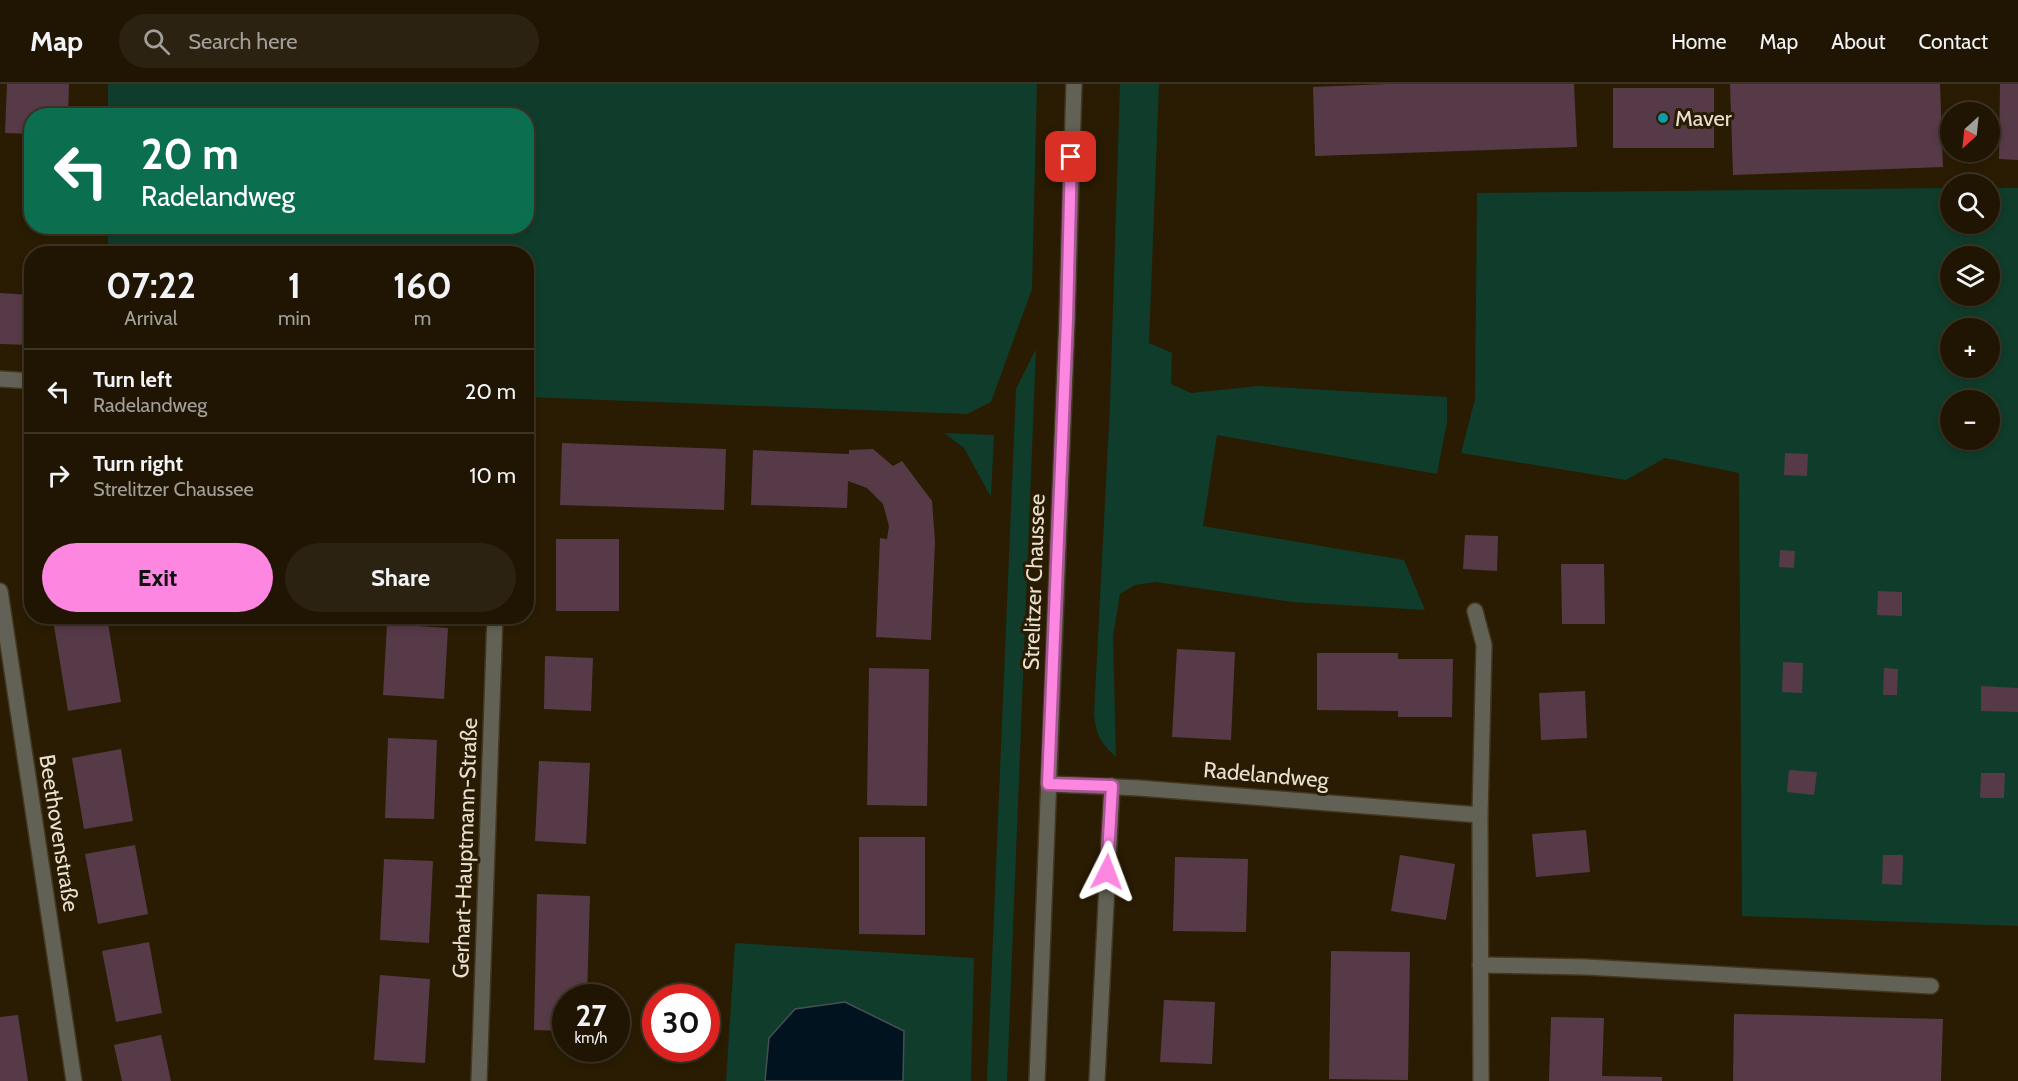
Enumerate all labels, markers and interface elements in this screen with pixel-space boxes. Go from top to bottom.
search box [119,14,539,68]
text: Map [30,24,83,58]
icon: search [140,25,173,58]
text: Search here [188,28,297,55]
text: Home [1671,29,1727,54]
text: Map [1760,29,1798,54]
text: About [1831,29,1885,54]
text: Contact [1918,29,1988,54]
north arrow [1940,102,2000,162]
map controls [1940,102,2000,450]
place label: Maver [1675,105,1732,132]
marker: Maver [1656,111,1670,125]
text: 20 m [141,128,239,180]
pin [1045,131,1096,182]
icon: left [42,132,120,210]
icon: arrive [1054,140,1087,173]
button: search [1940,174,2000,234]
text: Radelandweg [141,180,295,213]
button: layers [1940,246,2000,306]
text: 07:22 [106,263,196,307]
text: 1 [288,263,301,307]
text: 160 [393,263,452,307]
text: Arrival [124,306,178,330]
text: min [278,306,311,330]
text: m [414,306,431,330]
button: + [1940,318,2000,378]
text: Turn left [93,366,172,393]
icon: left [42,375,75,408]
text: 20 m [465,378,516,405]
button: − [1940,390,2000,450]
text: Radelandweg [93,393,207,417]
text: Turn right [93,450,183,477]
icon: right [42,459,75,492]
text: 10 m [469,462,516,489]
text: Strelitzer Chaussee [93,477,254,501]
street label: Strelitzer Chaussee [1017,493,1051,671]
button: Exit [42,543,273,612]
button: Share [285,543,516,612]
street label: Gerhart-Hauptmann-Straße [447,717,483,979]
street label: Beethovenstraße [33,752,85,914]
street label: Radelandweg [1202,756,1331,794]
position arrow [1075,840,1139,904]
speed limit sign: 30 [642,984,720,1062]
text: 27 [575,997,607,1034]
text: km/h [575,1029,607,1047]

